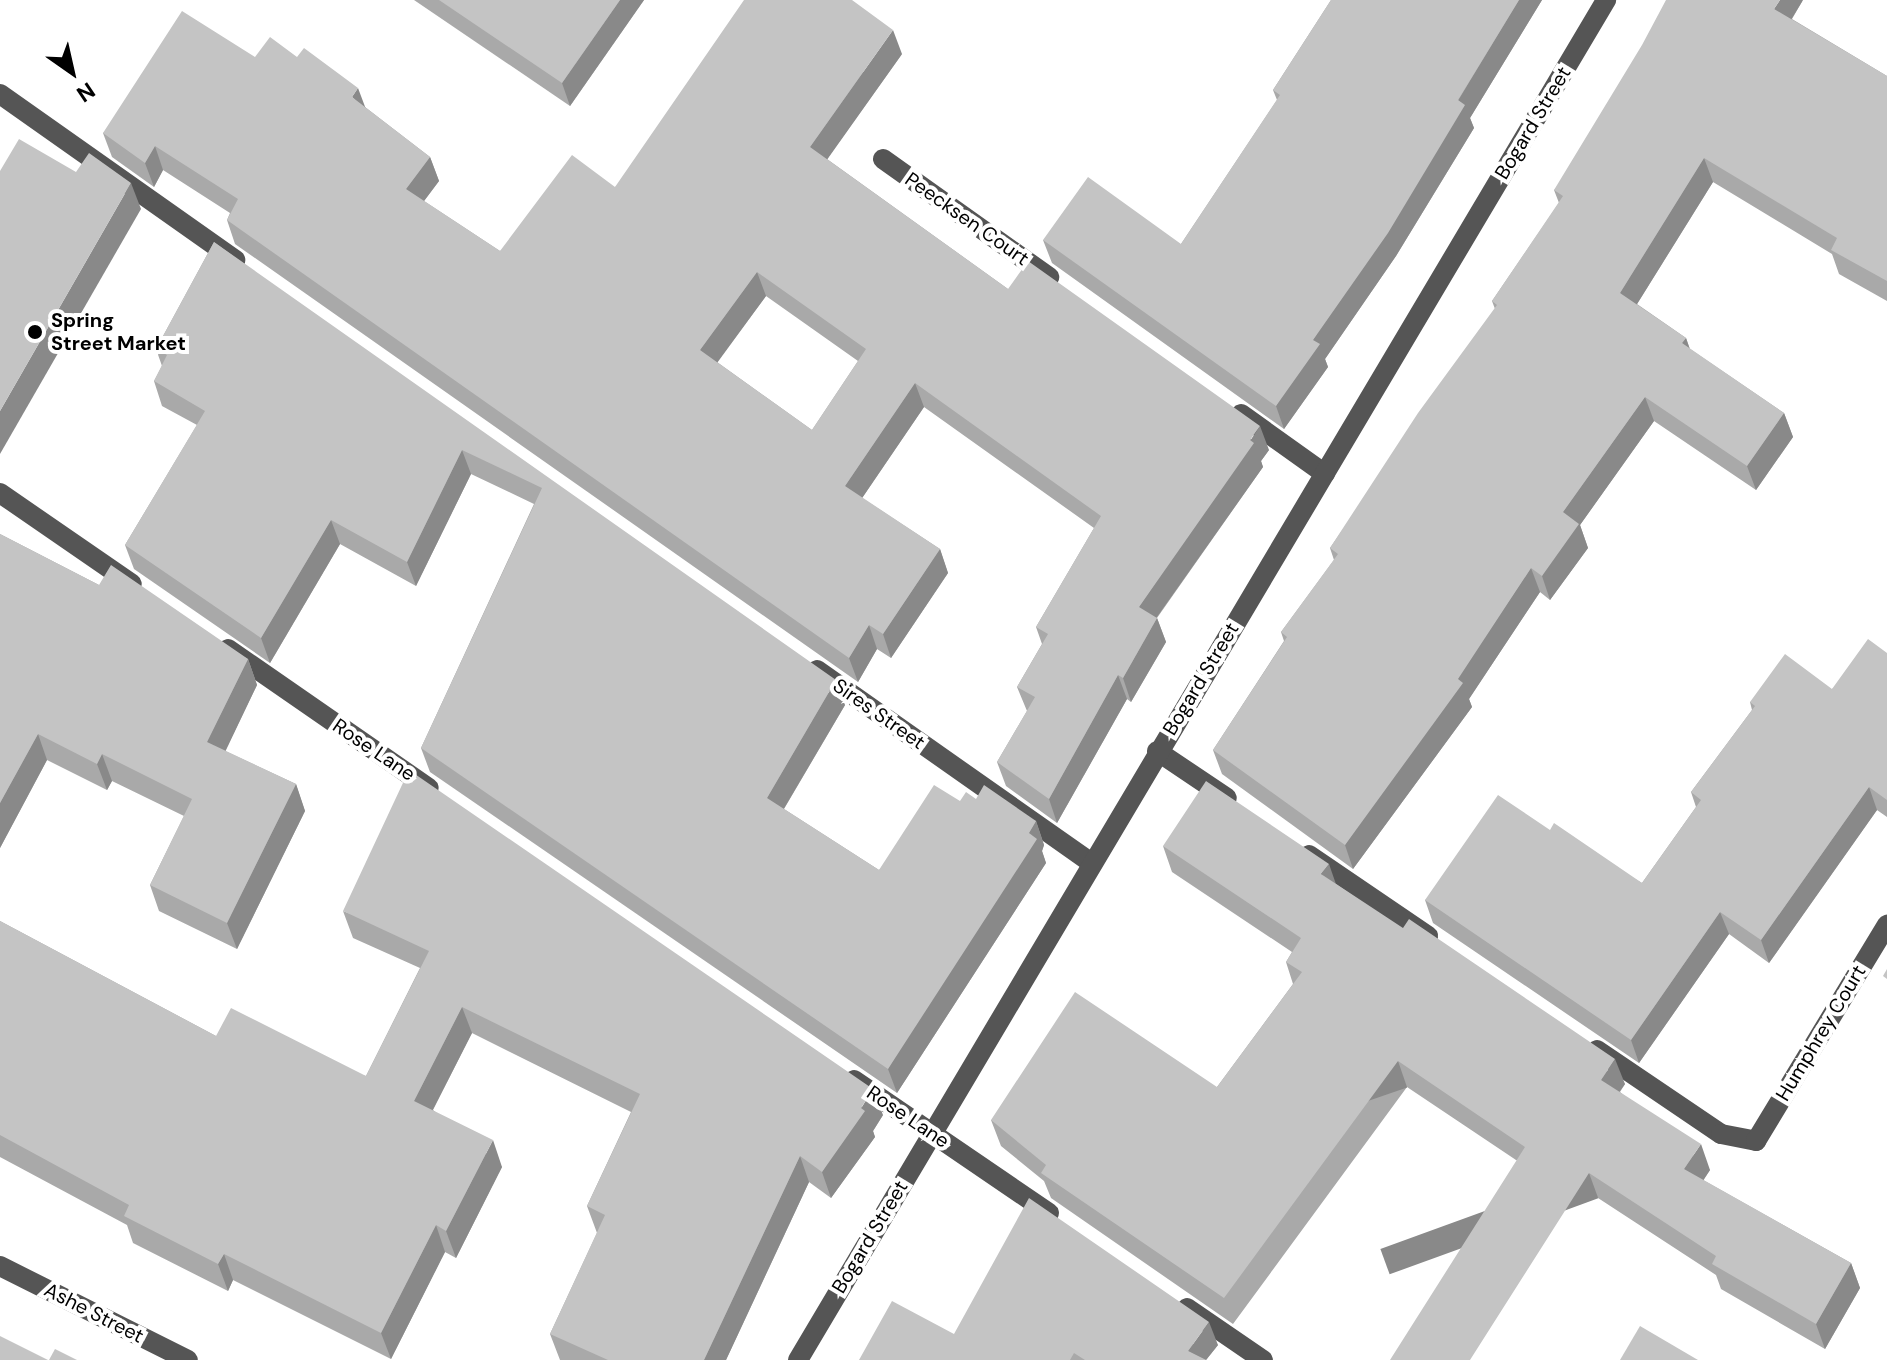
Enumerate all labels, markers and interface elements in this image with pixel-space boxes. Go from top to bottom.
north arrow [32,32,112,112]
street label: Bogard Street [1490,62,1576,184]
text: N [71,76,100,109]
street label: Peecksen Court [900,167,1034,271]
place label: Spring Street Market [51,308,186,355]
marker: Spring Street Market [26,323,44,341]
street label: Bogard Street [1158,618,1244,740]
street label: Sires Street [828,674,930,754]
street label: Rose Lane [328,714,420,786]
street label: Humphrey Court [1771,961,1871,1105]
street label: Rose Lane [862,1081,954,1153]
street label: Bogard Street [827,1176,913,1298]
street label: Ashe Street [40,1278,148,1348]

